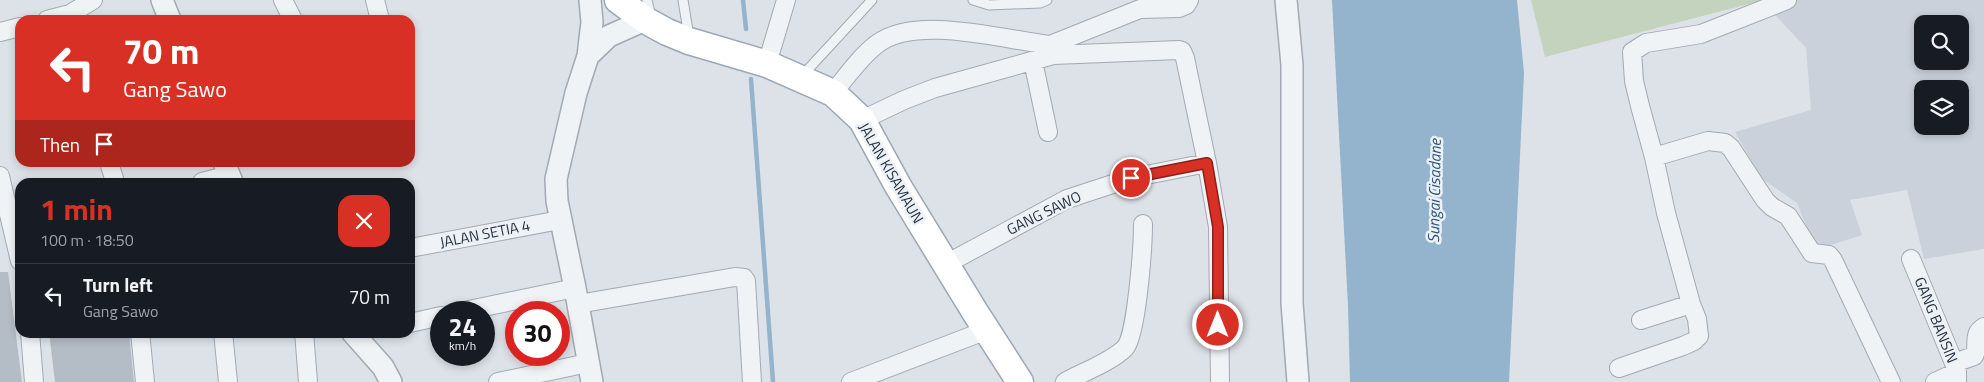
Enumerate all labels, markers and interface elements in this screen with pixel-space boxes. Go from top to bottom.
map controls [1914,15,1969,135]
button: search [1914,15,1969,70]
text: 70 m [123,24,199,78]
icon: left [40,35,105,100]
text: Gang Sawo [123,72,227,106]
button: layers [1914,80,1969,135]
street label: JALAN KISAMAUN [853,118,930,228]
text: Then [40,130,80,159]
icon: arrive [90,130,118,158]
water label: Sungai Cisadane [1421,137,1447,243]
pin [1110,157,1152,199]
icon: arrive [1117,164,1145,192]
street label: GANG SAWO [1002,184,1085,241]
text: 1 min [40,186,113,232]
button: close [338,195,390,247]
street label: JALAN SETIA 4 [438,213,532,254]
text: 100 m · 18:50 [40,228,134,252]
text: Turn left [83,270,153,299]
street label: GANG BANSIN [1909,273,1964,366]
icon: left [40,282,68,310]
text: 70 m [349,282,390,311]
position arrow [1191,298,1243,350]
text: Gang Sawo [83,299,158,323]
speed limit sign: 30 [505,301,570,366]
text: 24 [448,308,477,346]
text: km/h [449,336,476,355]

